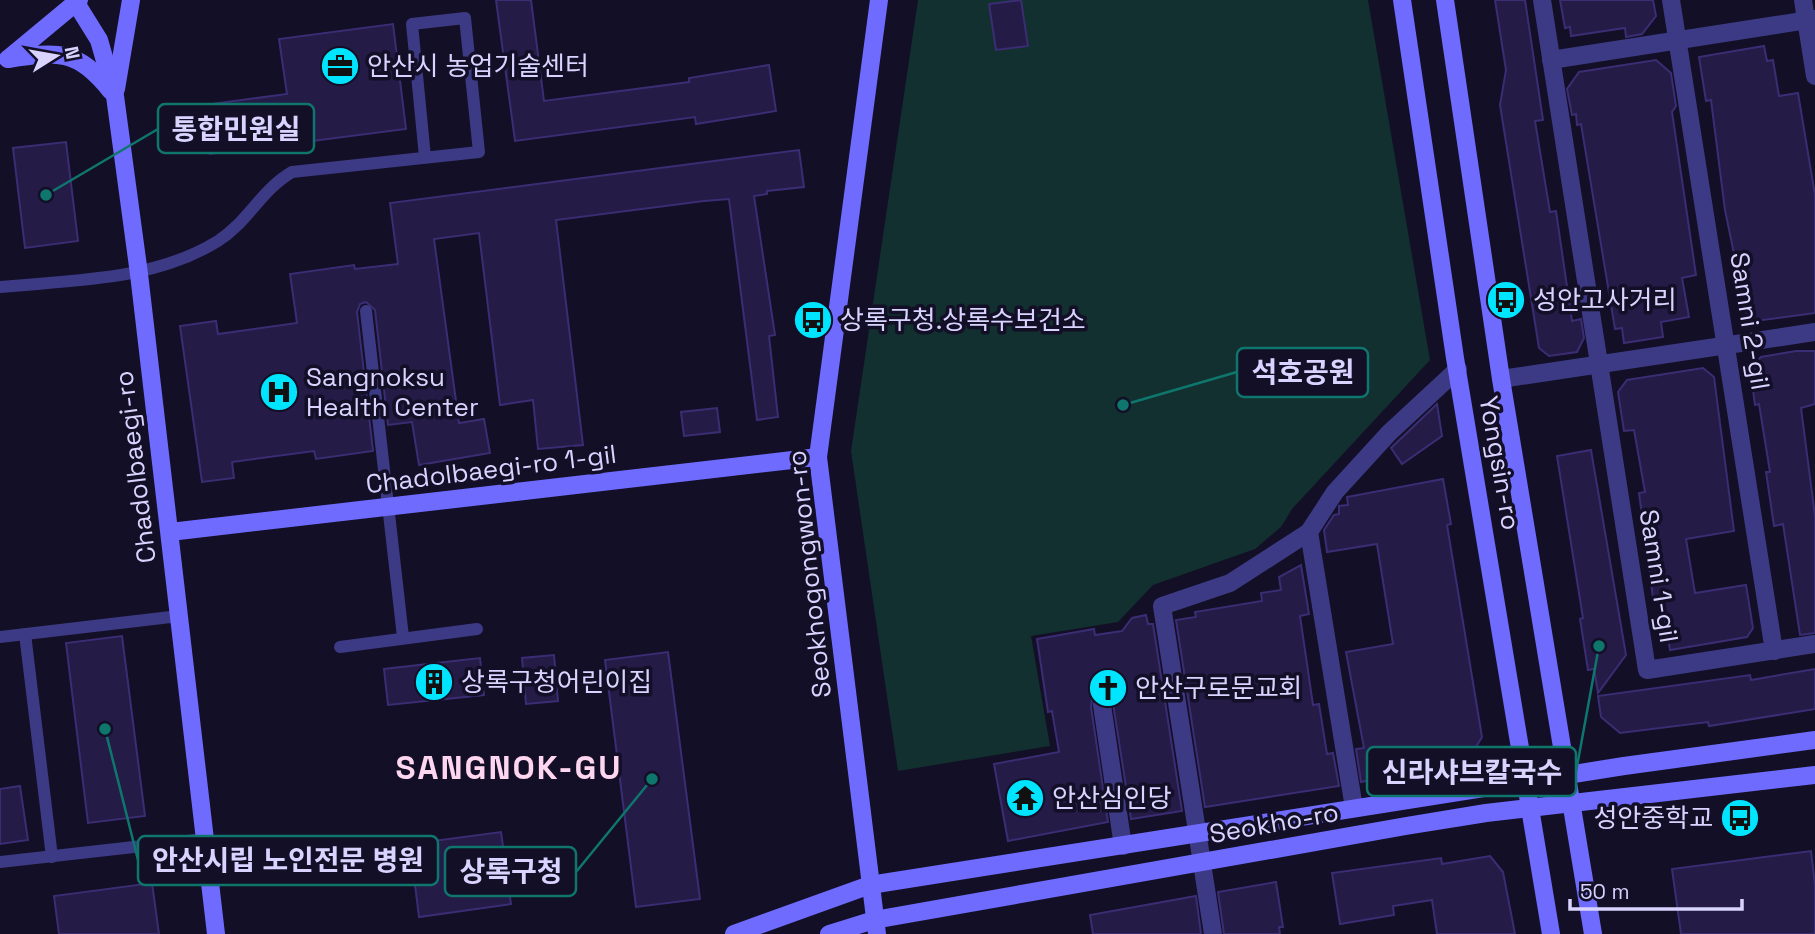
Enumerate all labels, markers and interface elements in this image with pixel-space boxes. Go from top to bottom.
north arrow [21,21,91,91]
text: N [59,44,86,61]
office icon: 안산시 농업기술센터 [319,45,361,87]
place label: 안산시 농업기술센터 [367,49,589,83]
callout: 통합민원실 [158,104,314,153]
text: 통합민원실 [172,111,300,147]
street label: Samni 2-gil [1722,250,1778,392]
bus stop icon: 성안고사거리 [1485,279,1527,321]
place label: 성안고사거리 [1533,283,1677,317]
bus stop icon: 상록구청.상록수보건소 [792,299,834,341]
place label: 상록구청.상록수보건소 [840,303,1086,337]
callout: 석호공원 [1237,348,1368,397]
text: 석호공원 [1251,354,1355,390]
place label: Sangnoksu Health Center [306,360,479,424]
street label: Chadolbaegi-ro [106,369,164,565]
hospital icon: Sangnoksu Health Center [258,371,300,413]
street label: Yongsin-ro [1471,393,1529,533]
street label: Chadolbaegi-ro 1-gil [364,437,618,501]
street label: Seokhogongwon-ro [779,449,839,699]
street label: Samni 1-gil [1632,507,1686,645]
building icon: 상록구청어린이집 [413,661,455,703]
place label: 상록구청어린이집 [461,665,652,699]
church icon: 안산구로문교회 [1087,667,1129,709]
place label: 안산구로문교회 [1135,671,1302,705]
district label: SANGNOK-GU [396,747,622,789]
callout: 신라샤브칼국수 [1367,747,1576,796]
text: 신라샤브칼국수 [1382,754,1562,790]
temple icon: 안산심인당 [1004,777,1046,819]
place label: 안산심인당 [1052,781,1172,815]
street label: Seokho-ro [1207,795,1341,851]
bus stop icon: 성안중학교 [1719,797,1761,839]
place label: 성안중학교 [1593,801,1713,835]
callout: 안산시립 노인전문 병원 [138,836,438,885]
text: 안산시립 노인전문 병원 [152,842,424,878]
callout: 상록구청 [445,847,576,896]
text: 상록구청 [459,853,563,889]
scale bar [1570,867,1742,911]
text: 50 m [1580,878,1630,905]

